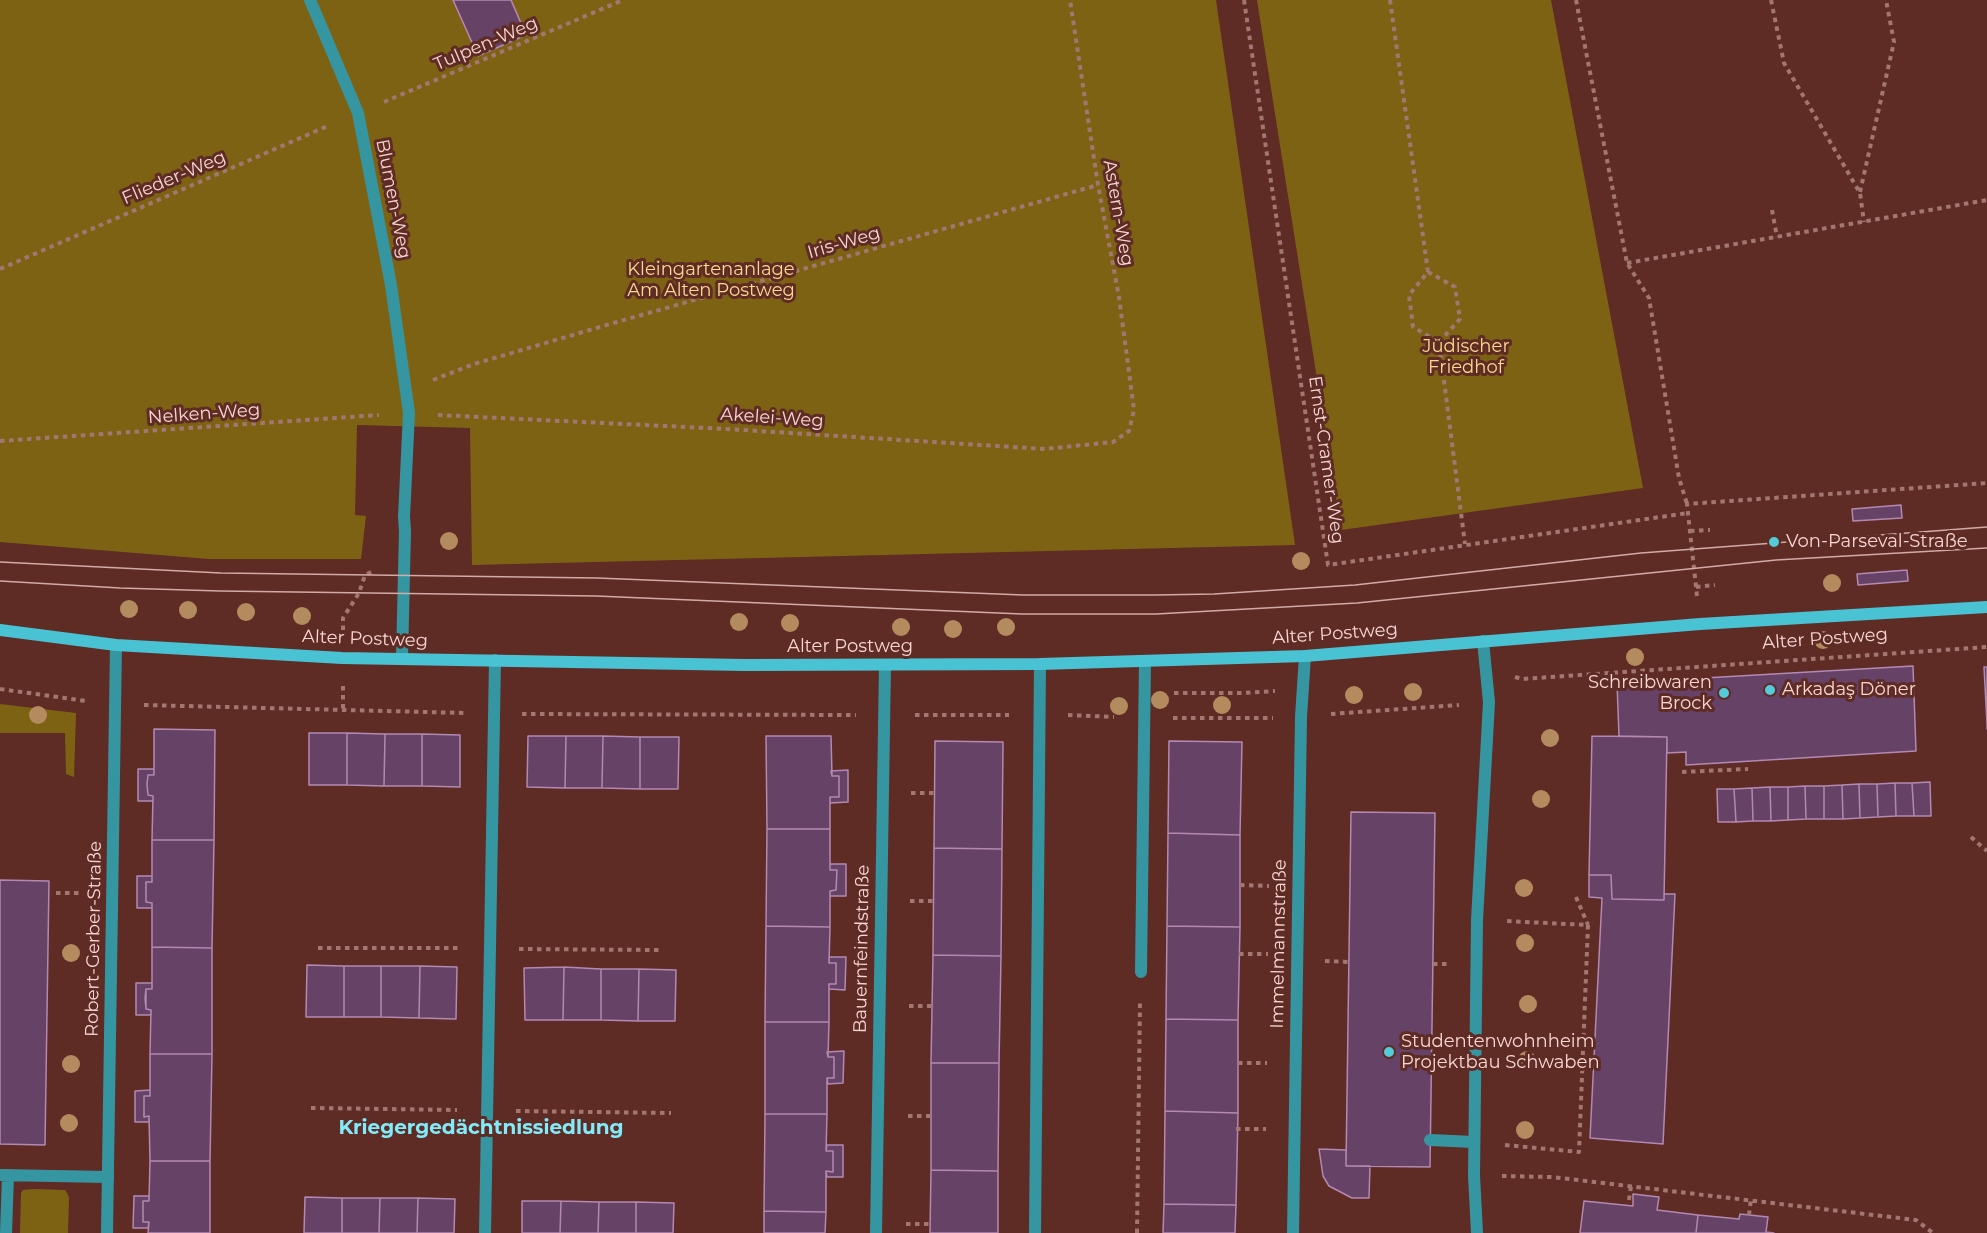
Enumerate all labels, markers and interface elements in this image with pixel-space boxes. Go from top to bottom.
street label: Tulpen-Weg [431,12,541,76]
street label: Blumen-Weg [371,137,415,261]
street label: Flieder-Weg [119,146,229,210]
street label: Astern-Weg [1098,158,1138,268]
street label: Iris-Weg [805,222,883,264]
park label: Kleingartenanlage Am Alten Postweg [627,259,795,302]
park label: Jüdischer Friedhof [1422,336,1510,378]
street label: Ernst-Cramer-Weg [1303,374,1349,546]
street label: Nelken-Weg [147,399,261,429]
street label: Akelei-Weg [720,404,824,432]
place label: Von-Parseval-Straße [1786,531,1968,553]
marker: Von-Parseval-Straße [1767,535,1781,549]
street label: Alter Postweg [1271,619,1399,649]
street label: Alter Postweg [1761,624,1889,654]
street label: Alter Postweg [302,626,428,652]
street label: Alter Postweg [787,636,913,658]
place label: Schreibwaren Brock [1588,672,1712,714]
place label: Arkadaş Döner [1782,679,1916,701]
marker: Arkadaş Döner [1763,683,1777,697]
marker: Schreibwaren Brock [1717,686,1731,700]
street label: Robert-Gerber-Straße [81,841,107,1037]
street label: Immelmannstraße [1267,859,1291,1029]
street label: Bauernfeindstraße [850,865,874,1033]
place label: Studentenwohnheim Projektbau Schwaben [1401,1031,1600,1074]
marker: Studentenwohnheim Projektbau Schwaben [1382,1045,1396,1059]
district label: Kriegergedächtnissiedlung [338,1116,624,1140]

